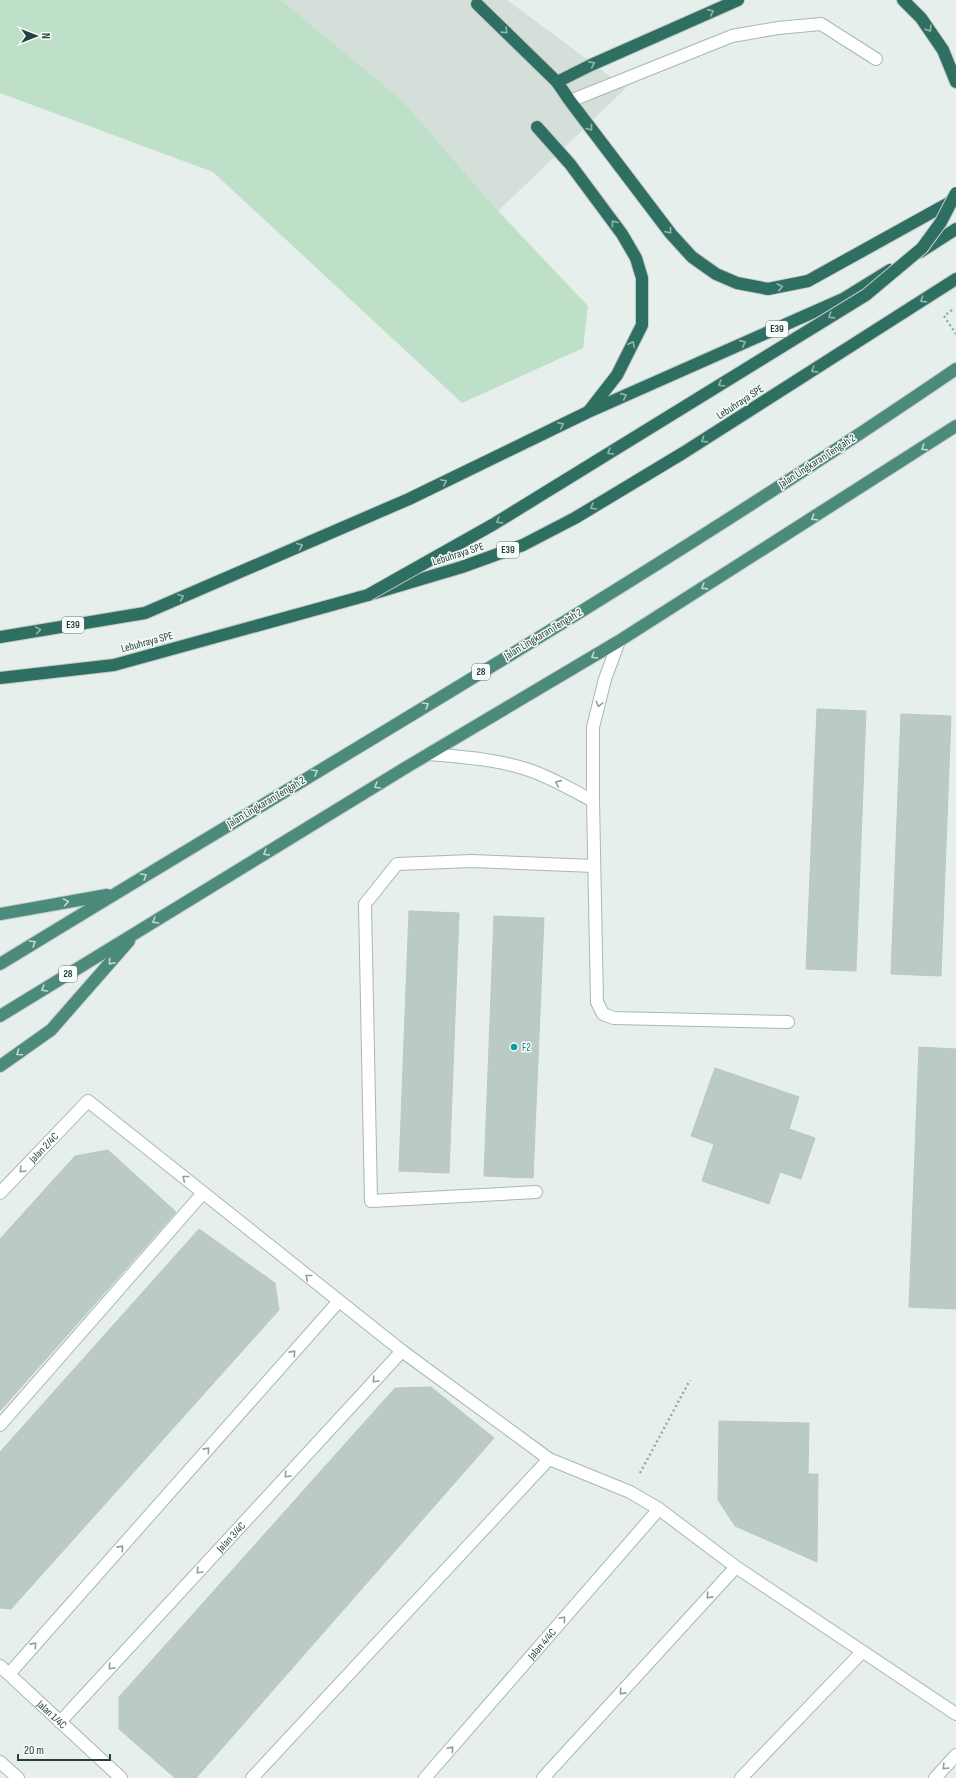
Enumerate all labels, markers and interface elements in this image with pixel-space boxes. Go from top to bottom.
one-way arrow [706,9,714,17]
north arrow [16,16,56,56]
one-way arrow [924,25,932,32]
one-way arrow [500,26,508,34]
text: N [39,33,52,39]
one-way arrow [588,61,595,69]
one-way arrow [585,124,592,131]
one-way arrow [612,221,619,228]
one-way arrow [665,227,672,234]
one-way arrow [776,283,783,291]
one-way arrow [920,295,927,303]
one-way arrow [829,312,836,319]
road number: E39 [766,321,788,337]
one-way arrow [739,340,746,348]
one-way arrow [627,341,635,349]
one-way arrow [811,365,818,373]
one-way arrow [718,380,725,387]
street label: Lebuhraya SPE [714,382,766,422]
one-way arrow [620,393,628,401]
one-way arrow [557,422,565,430]
street label: Jalan Lingkaran Tengah 2 [775,431,858,491]
one-way arrow [701,435,708,443]
one-way arrow [921,443,928,451]
one-way arrow [607,448,614,455]
one-way arrow [440,479,448,487]
one-way arrow [590,502,597,510]
one-way arrow [811,513,818,520]
one-way arrow [496,516,503,523]
street label: Lebuhraya SPE [431,540,485,568]
road number: E39 [497,542,519,558]
one-way arrow [296,543,304,551]
one-way arrow [701,582,708,590]
one-way arrow [178,594,185,602]
street label: Jalan Lingkaran Tengah 2 [501,605,585,663]
road number: E39 [62,617,84,633]
one-way arrow [35,626,42,635]
street label: Lebuhraya SPE [120,629,174,655]
one-way arrow [591,651,598,658]
road number: 28 [472,664,490,680]
one-way arrow [595,701,603,708]
one-way arrow [422,702,429,709]
one-way arrow [311,769,318,777]
street label: Jalan Lingkaran Tengah 2 [224,773,308,831]
one-way arrow [555,780,562,788]
one-way arrow [374,781,381,788]
one-way arrow [263,849,270,856]
one-way arrow [140,873,147,880]
one-way arrow [63,899,69,907]
one-way arrow [152,916,159,924]
one-way arrow [29,941,36,948]
one-way arrow [109,957,116,964]
road number: 28 [59,966,77,982]
one-way arrow [41,984,48,992]
place label: F2 [522,1041,531,1054]
marker: F2 [509,1042,519,1052]
one-way arrow [17,1048,24,1055]
street label: Jalan 2/4C [25,1130,61,1166]
one-way arrow [19,1165,27,1173]
one-way arrow [182,1176,189,1183]
one-way arrow [306,1274,313,1281]
one-way arrow [288,1350,296,1358]
one-way arrow [373,1375,380,1382]
one-way arrow [202,1448,209,1455]
one-way arrow [285,1470,292,1478]
street label: Jalan 3/4C [213,1519,248,1555]
one-way arrow [116,1545,123,1552]
one-way arrow [197,1566,204,1574]
one-way arrow [707,1591,714,1599]
one-way arrow [559,1616,566,1623]
street label: Jalan 4/4C [524,1626,559,1663]
one-way arrow [30,1642,37,1650]
one-way arrow [109,1662,116,1670]
one-way arrow [619,1687,626,1695]
street label: Jalan 1/4C [34,1697,70,1731]
scale bar [18,1736,110,1762]
text: 20 m [24,1743,44,1758]
one-way arrow [446,1746,453,1753]
one-way arrow [942,1762,950,1770]

